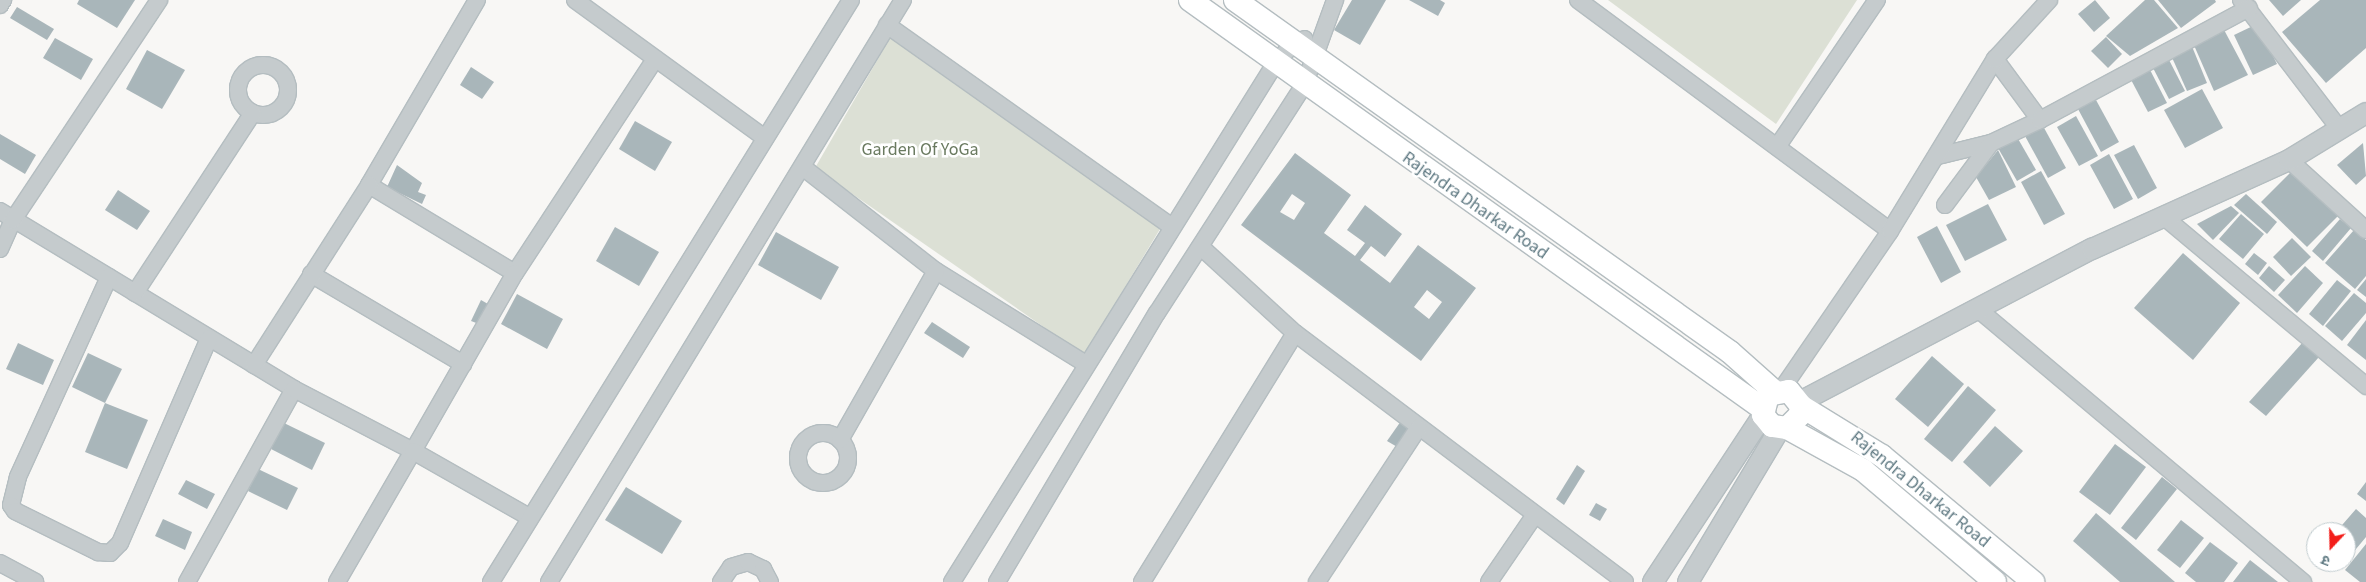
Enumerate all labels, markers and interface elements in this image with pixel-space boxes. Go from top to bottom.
park label: Garden Of YoGa [861,139,979,161]
street label: Rajendra Dharkar Road [1398,147,1552,265]
street label: Rajendra Dharkar Road [1846,427,1994,553]
north arrow [2306,522,2356,572]
text: उ [2319,549,2333,571]

